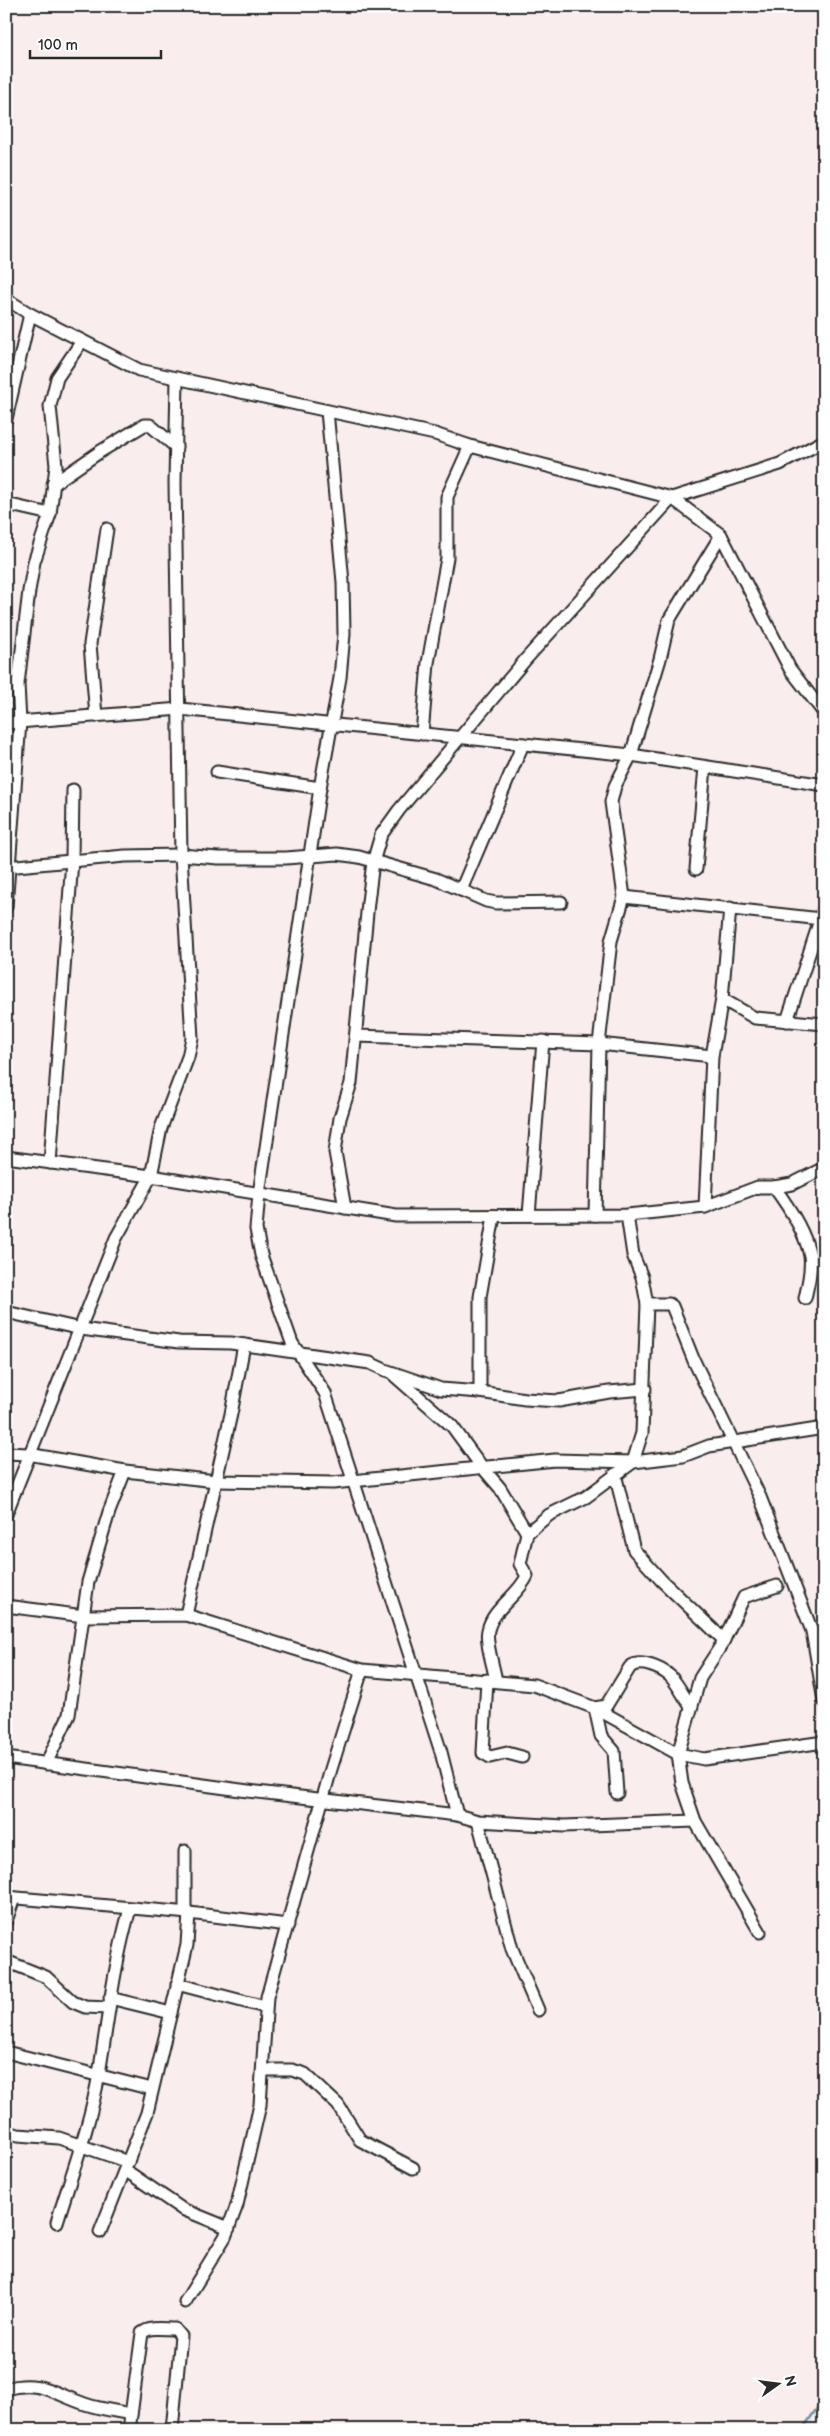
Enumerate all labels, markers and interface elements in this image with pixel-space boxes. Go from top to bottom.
scale bar [30,28,161,60]
text: 100 m [38,36,78,55]
north arrow [752,2358,802,2408]
text: N [781,2374,800,2388]

